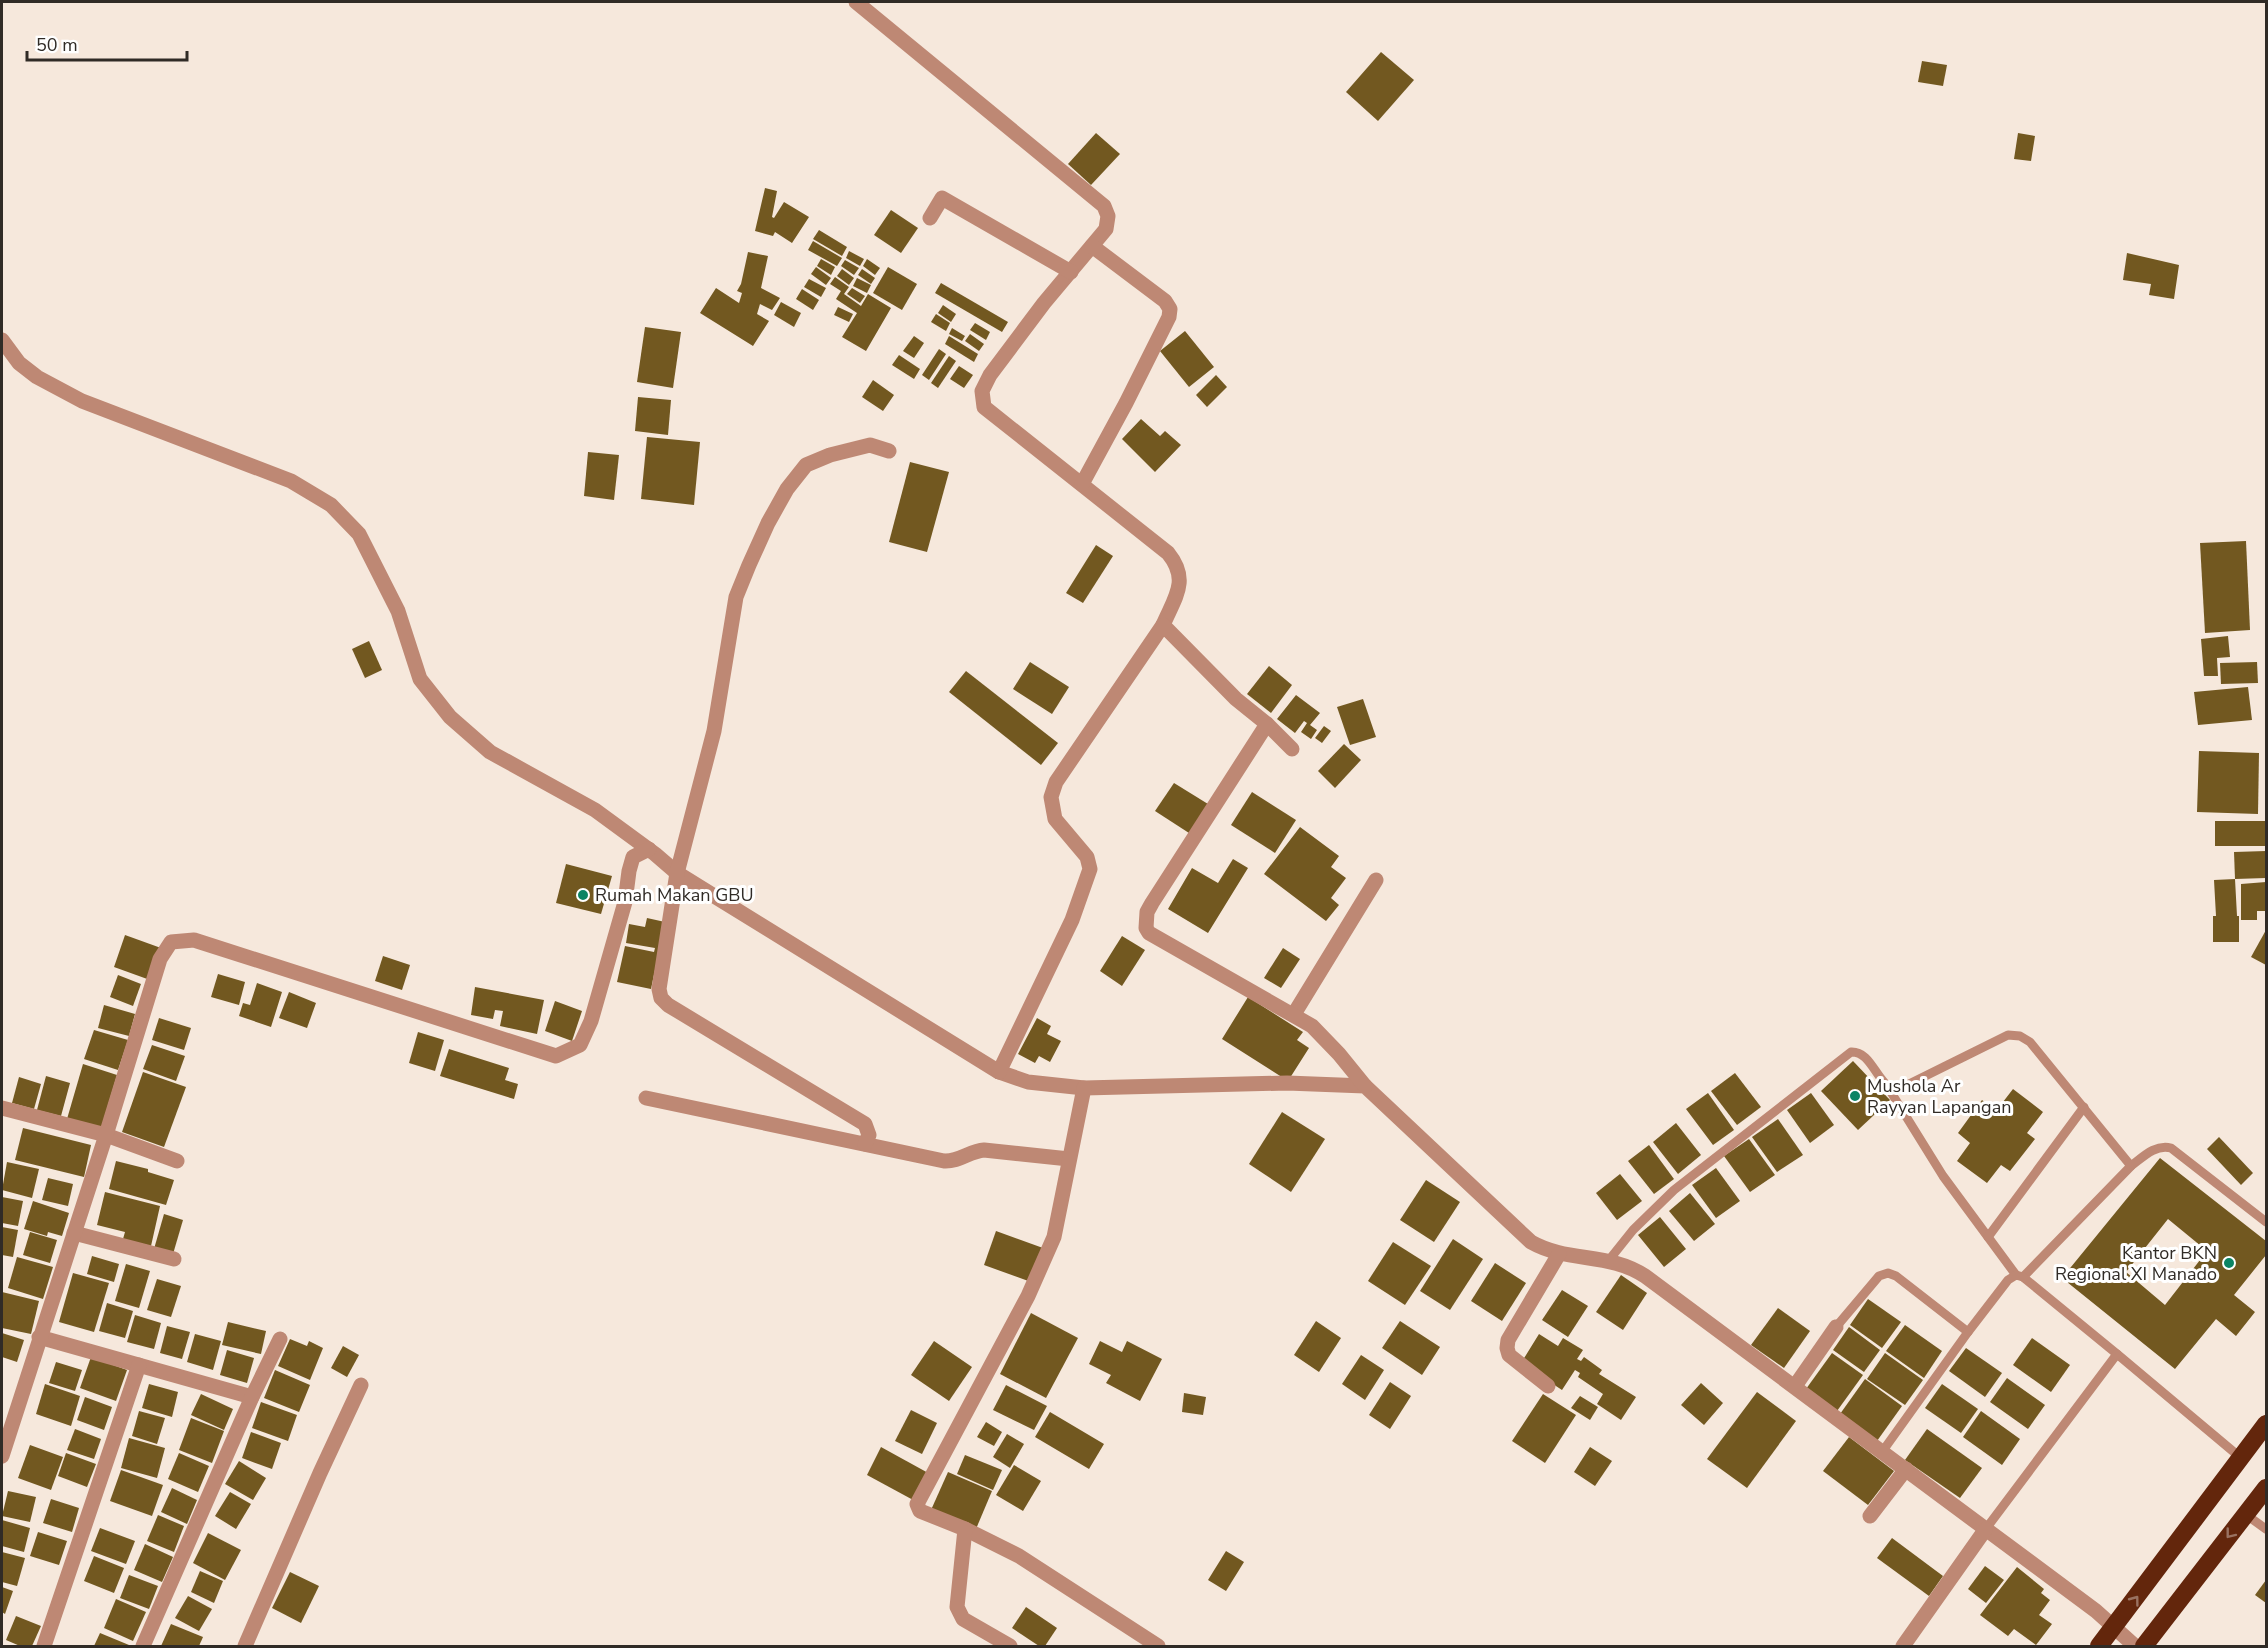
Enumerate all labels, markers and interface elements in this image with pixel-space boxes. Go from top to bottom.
scale bar [27,24,188,62]
text: 50 m [36,33,78,57]
place label: Rumah Makan GBU [595,883,754,907]
marker: Rumah Makan GBU [576,888,590,902]
place label: Mushola Ar Rayyan Lapangan [1867,1074,2011,1119]
marker: Mushola Ar Rayyan Lapangan [1848,1089,1862,1103]
place label: Kantor BKN Regional XI Manado [2055,1241,2217,1286]
marker: Kantor BKN Regional XI Manado [2222,1256,2236,1270]
one-way arrow [2227,1527,2238,1538]
one-way arrow [2127,1595,2138,1606]

